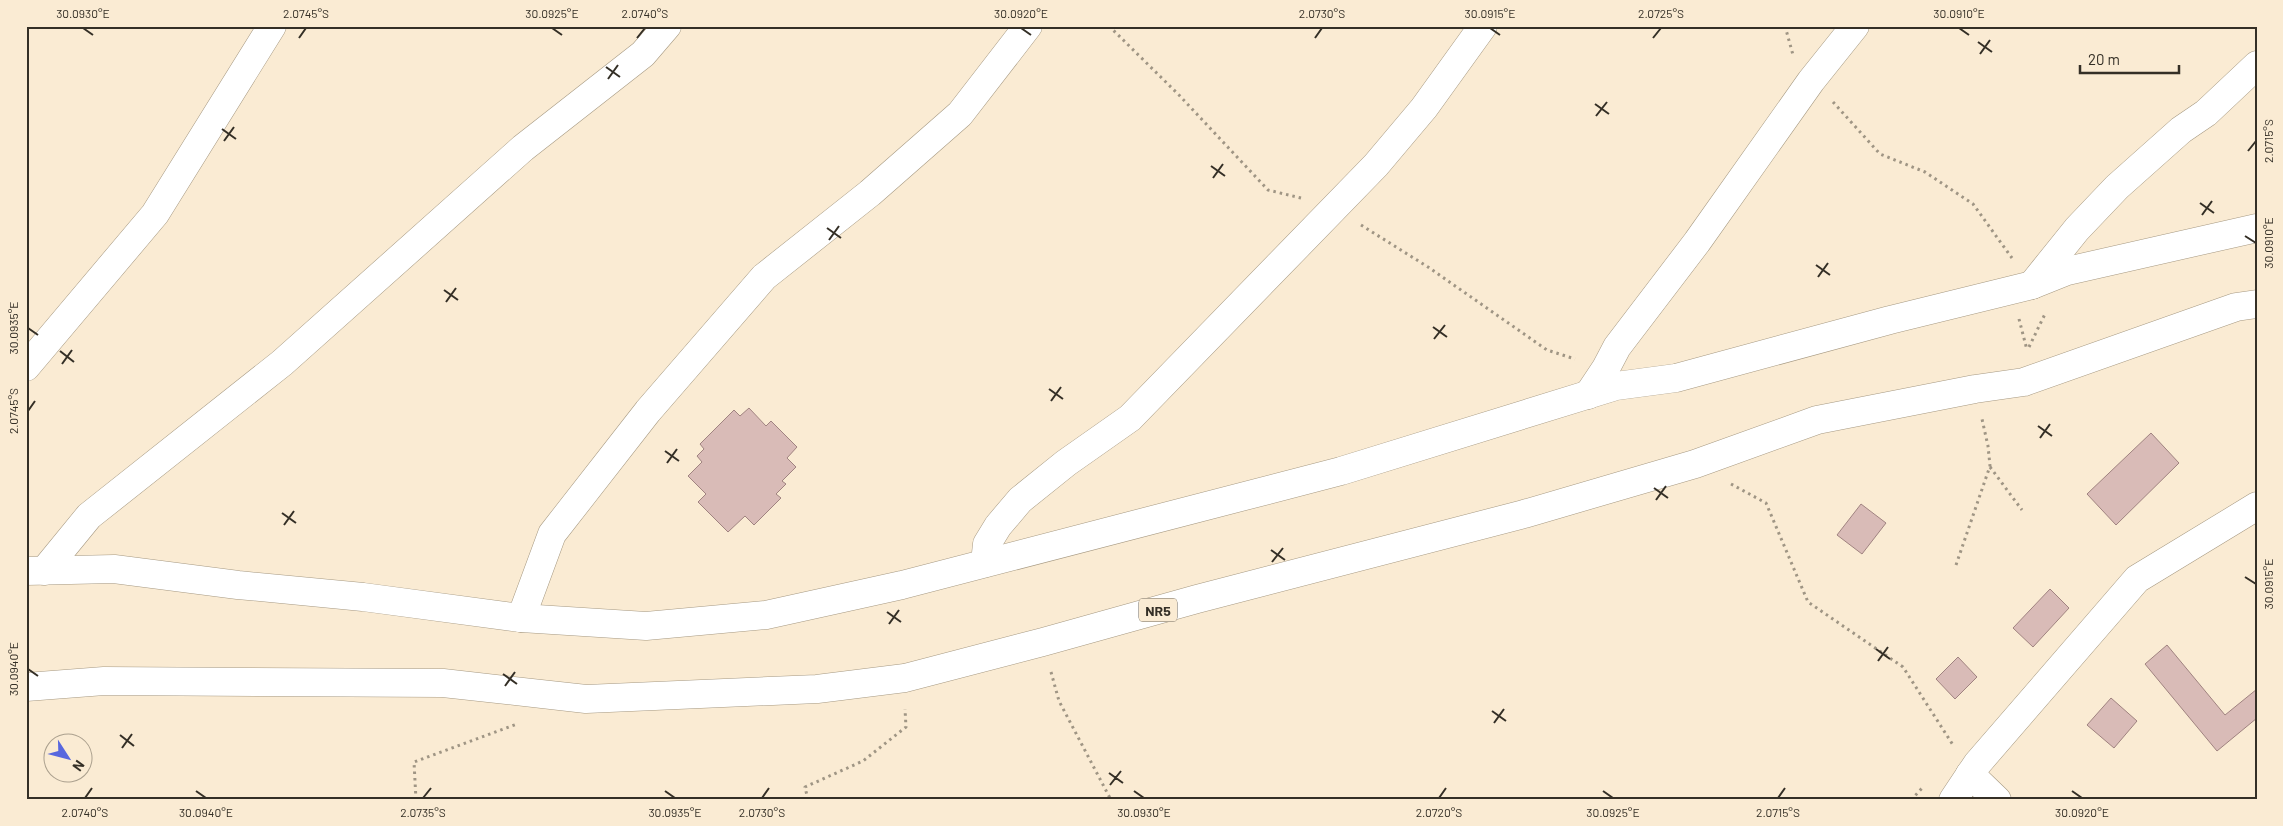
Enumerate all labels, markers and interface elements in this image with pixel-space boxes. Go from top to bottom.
text: 30.0930°E [56,6,110,20]
text: 2.0745°S [283,6,329,20]
text: 30.0925°E [525,6,579,20]
text: 2.0740°S [622,6,668,20]
text: 30.0920°E [994,6,1048,20]
text: 2.0730°S [1299,6,1345,20]
text: 30.0915°E [1465,6,1515,20]
text: 2.0725°S [1638,6,1684,20]
text: 30.0910°E [1933,6,1985,20]
scale bar [2080,42,2179,74]
text: 20 m [2088,50,2120,68]
text: 2.0715°S [2261,119,2275,163]
text: 30.0910°E [2261,217,2275,269]
text: 30.0935°E [6,301,20,355]
text: 2.0745°S [6,388,20,434]
text: 30.0915°E [2261,559,2275,609]
road number: NR5 [1139,598,1177,622]
text: 30.0940°E [6,642,20,696]
north arrow [42,734,92,784]
text: N [69,757,89,775]
text: 2.0740°S [62,805,108,819]
text: 30.0940°E [179,805,233,819]
text: 2.0735°S [400,805,446,819]
text: 30.0935°E [648,805,702,819]
text: 2.0730°S [739,805,785,819]
text: 30.0930°E [1117,805,1171,819]
text: 2.0720°S [1416,805,1462,819]
text: 30.0925°E [1586,805,1640,819]
text: 2.0715°S [1756,805,1800,819]
text: 30.0920°E [2055,805,2109,819]

